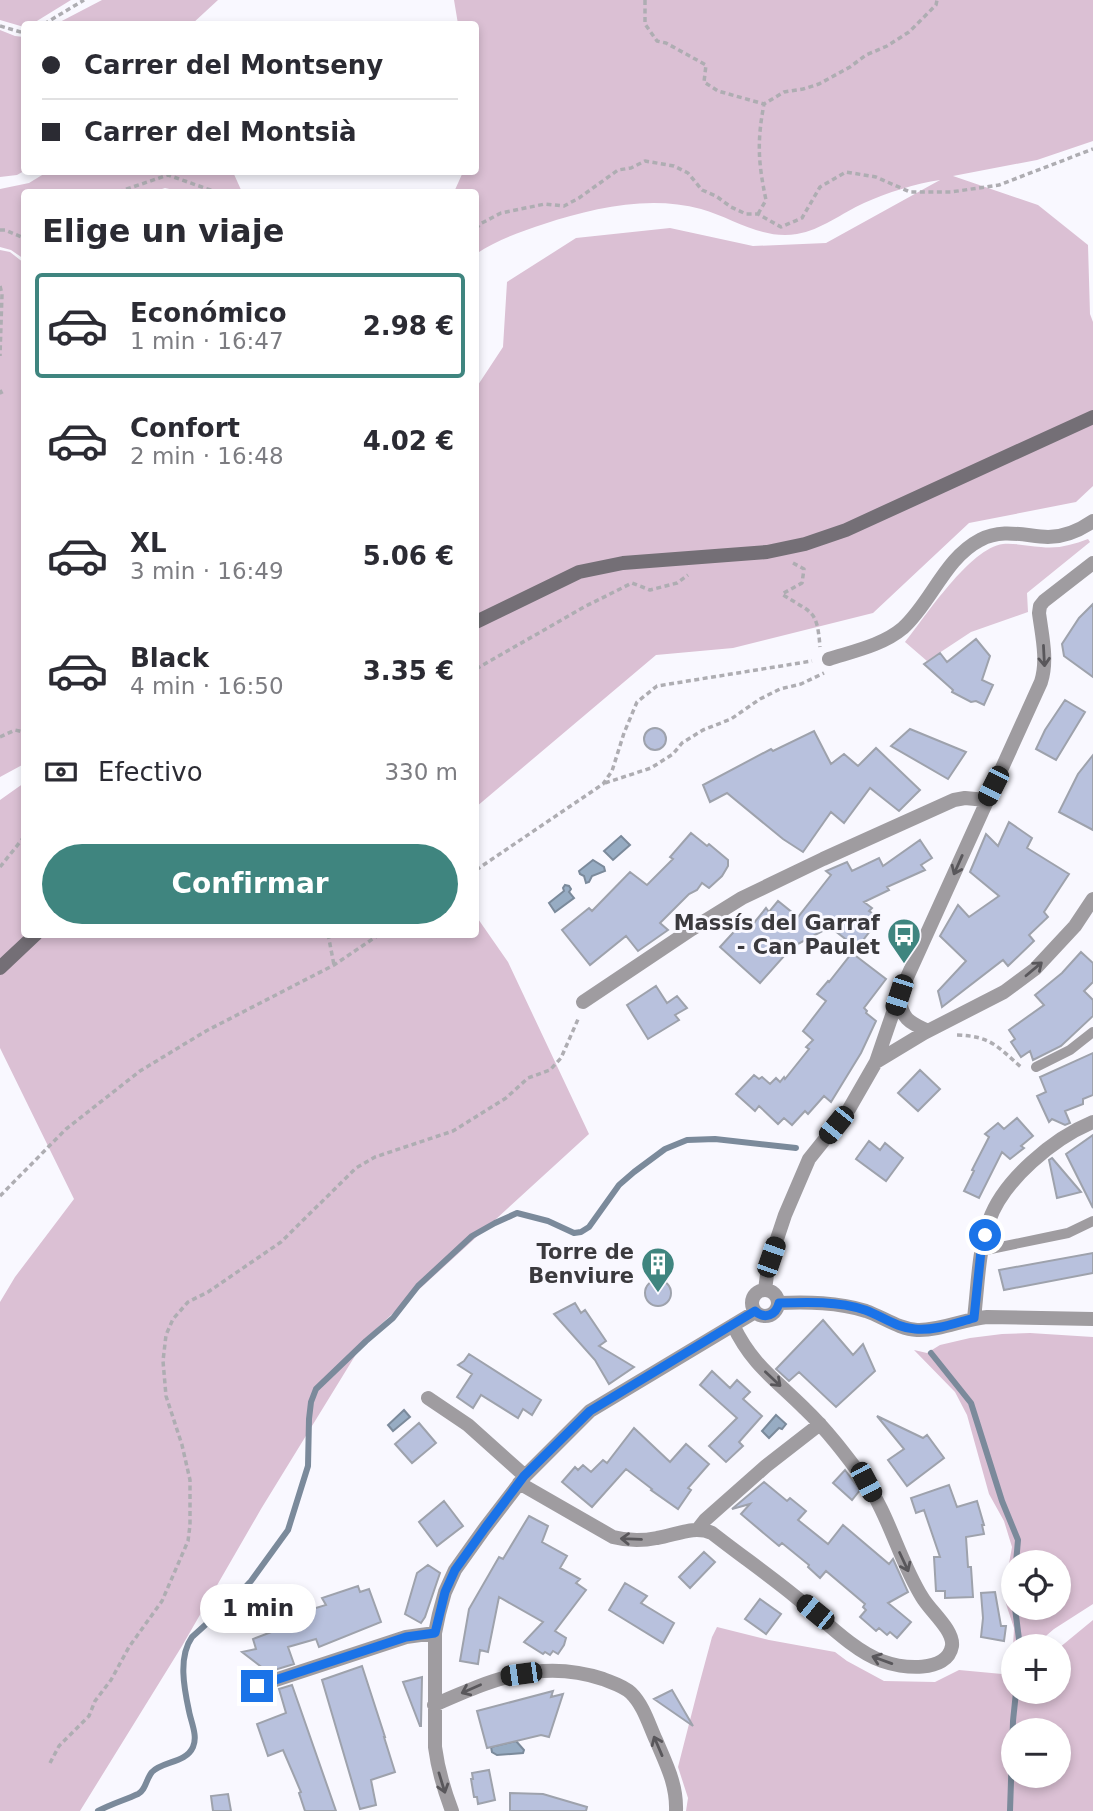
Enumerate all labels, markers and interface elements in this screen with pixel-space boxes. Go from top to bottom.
text: Carrer del Montseny [84,50,383,80]
text: Carrer del Montsià [84,117,357,147]
text: Elige un viaje [42,212,284,250]
icon: car [46,294,109,357]
text: Económico [130,298,287,328]
text: 2.98 € [363,311,454,341]
text: 1 min · 16:47 [130,328,284,354]
icon: car [46,409,109,472]
text: Confort [130,413,240,443]
text: 4.02 € [363,426,454,456]
text: 2 min · 16:48 [130,443,284,469]
icon: car [46,524,109,587]
text: XL [130,528,167,558]
text: 5.06 € [363,541,454,571]
text: 3 min · 16:49 [130,558,284,584]
icon: car [46,639,109,702]
text: Black [130,643,209,673]
one-way arrow [1037,644,1050,667]
text: 3.35 € [363,656,454,686]
text: 4 min · 16:50 [130,673,284,699]
icon: cash [42,753,80,791]
text: Efectivo [98,757,203,787]
text: 330 m [384,759,458,785]
car [975,763,1012,809]
button: Confirmar [42,844,458,924]
one-way arrow [951,854,964,875]
place label: Massís del Garraf - Can Paulet [674,911,881,959]
bus stop icon: Massís del Garraf - Can Paulet [885,916,923,965]
one-way arrow [1025,961,1043,977]
car [883,972,916,1018]
car [815,1102,858,1148]
route start [969,1219,1001,1251]
car [755,1234,788,1280]
place label: Torre de Benviure [528,1240,634,1288]
building icon: Torre de Benviure [639,1245,677,1294]
one-way arrow [764,1371,781,1388]
car [847,1459,886,1505]
one-way arrow [620,1533,643,1546]
map controls [1001,1550,1071,1788]
button: locate [1001,1550,1071,1620]
one-way arrow [898,1551,912,1572]
callout: 1 min [199,1584,315,1634]
car [793,1591,838,1633]
text: 1 min [222,1595,294,1621]
button: + [1001,1634,1071,1704]
one-way arrow [872,1653,894,1665]
car [499,1661,544,1687]
route end [241,1670,273,1702]
one-way arrow [460,1683,482,1696]
button: − [1001,1718,1071,1788]
one-way arrow [651,1736,664,1757]
one-way arrow [437,1772,450,1794]

